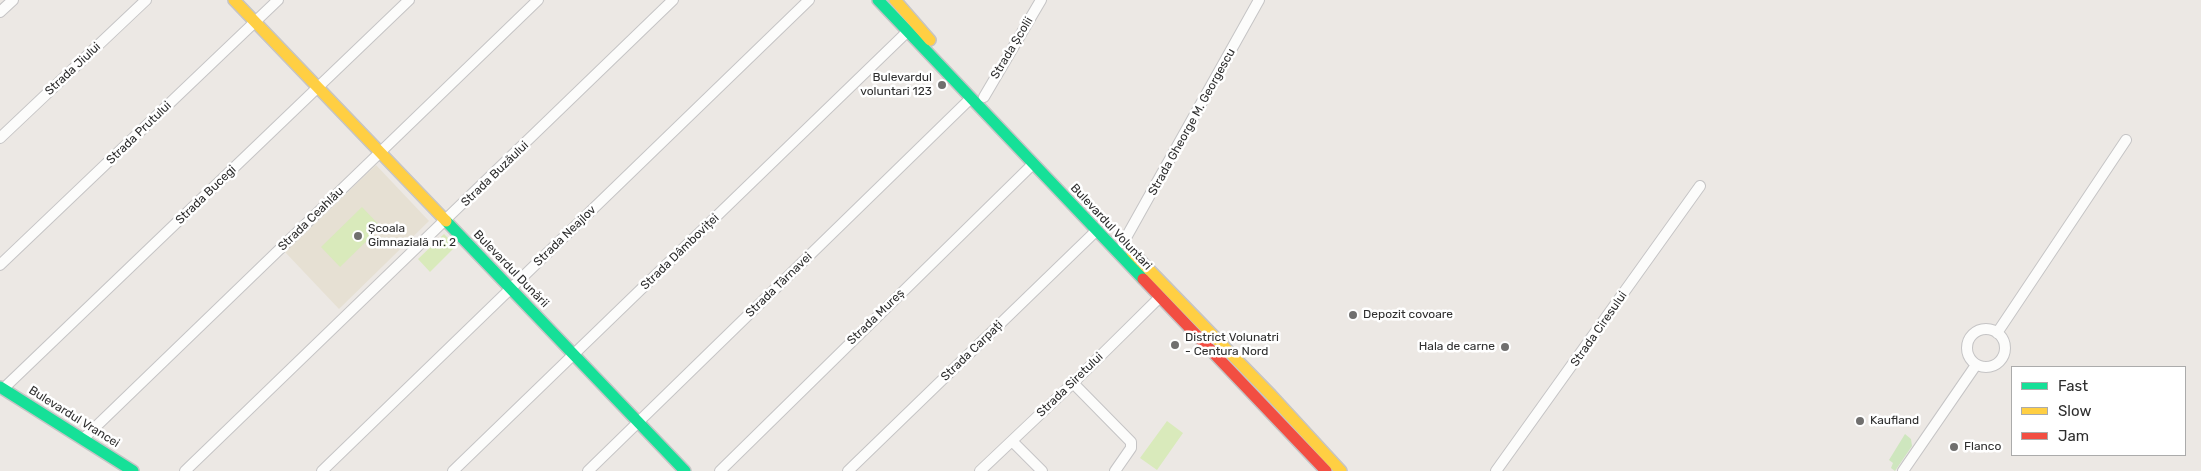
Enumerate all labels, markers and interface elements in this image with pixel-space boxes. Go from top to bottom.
street label: Strada Școlii [988,14,1036,82]
street label: Strada Jiului [42,40,104,98]
street label: Strada Gheorge M. Georgescu [1146,46,1238,198]
place label: Bulevardul voluntari 123 [860,71,932,99]
marker: Bulevardul voluntari 123 [936,79,948,91]
street label: Strada Prutului [104,99,174,167]
street label: Strada Buzăului [458,138,532,210]
street label: Strada Bucegi [173,163,239,227]
street label: Bulevardul Voluntari [1067,181,1155,273]
street label: Strada Ceahlău [275,184,347,254]
street label: Strada Neajlov [531,203,599,269]
street label: Strada Dâmboviței [638,211,722,293]
place label: Școala Gimnazială nr. 2 [368,222,456,250]
street label: Bulevardul Dunării [470,227,552,311]
marker: Școala Gimnazială nr. 2 [352,230,364,242]
street label: Strada Târnavei [743,250,815,320]
street label: Strada Mureș [844,286,908,348]
street label: Strada Ciresului [1568,289,1630,369]
place label: Depozit covoare [1363,308,1453,322]
marker: Depozit covoare [1347,309,1359,321]
street label: Strada Carpați [938,318,1006,384]
place label: District Volunatri - Centura Nord [1185,331,1279,359]
marker: District Volunatri - Centura Nord [1169,339,1181,351]
place label: Hala de carne [1419,340,1495,354]
marker: Hala de carne [1499,341,1511,353]
street label: Strada Siretului [1034,350,1106,420]
legend [2011,366,2186,456]
text: Fast [2058,377,2088,395]
street label: Bulevardul Vrancei [26,383,122,451]
text: Slow [2058,402,2091,420]
place label: Kaufland [1870,414,1919,428]
marker: Kaufland [1854,415,1866,427]
text: Jam [2058,427,2089,445]
place label: Flanco [1964,440,2001,454]
marker: Flanco [1948,441,1960,453]

